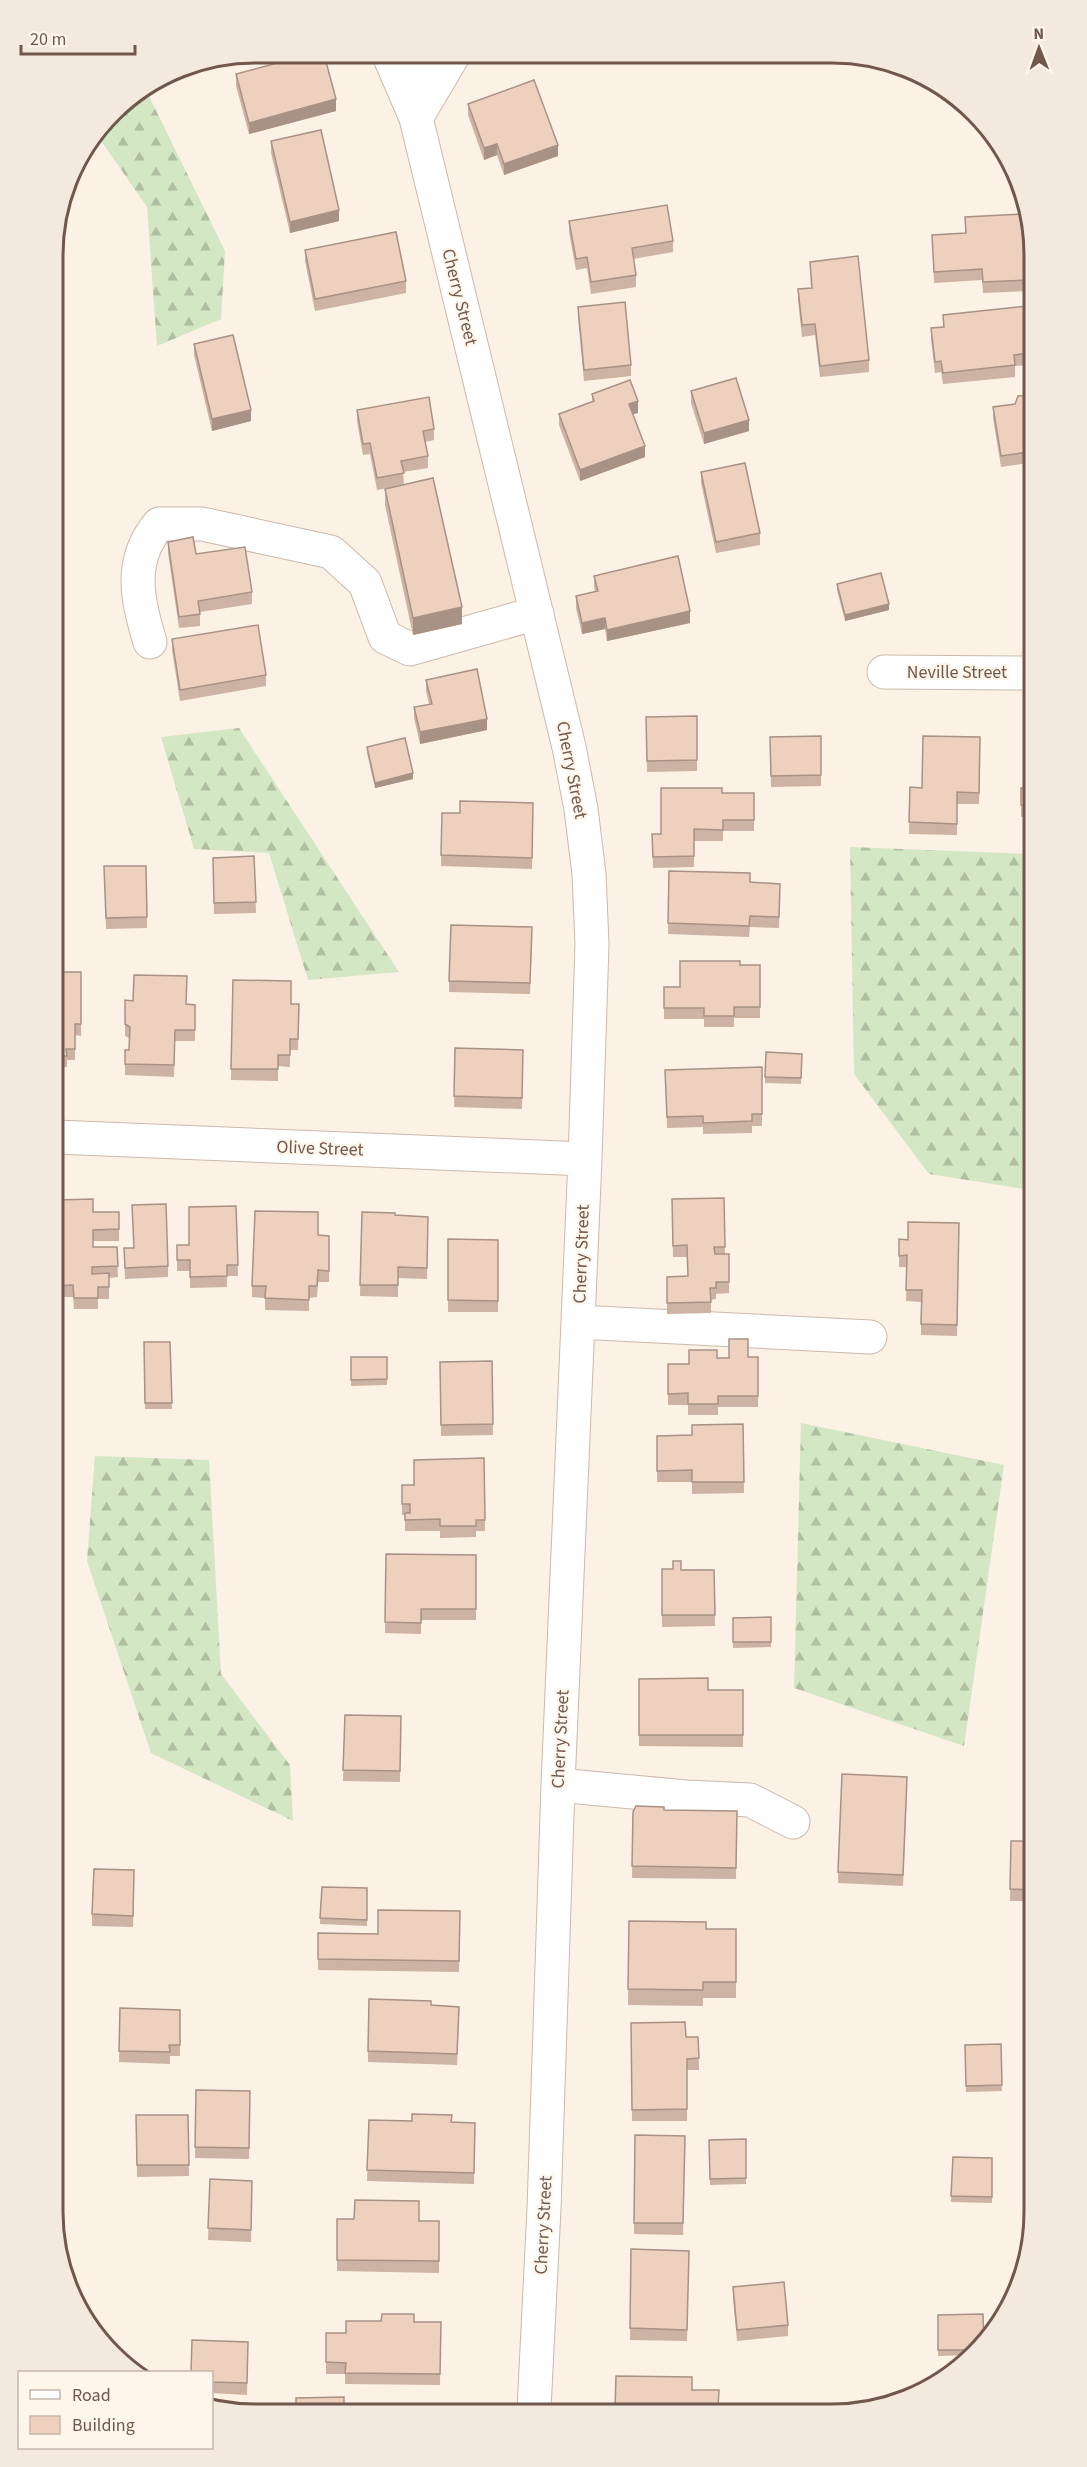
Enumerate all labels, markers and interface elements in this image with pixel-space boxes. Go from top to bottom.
scale bar [21,18,135,56]
north arrow [1009,18,1069,78]
text: N [1033,23,1044,45]
text: 20 m [30,27,66,52]
street label: Cherry Street [435,246,484,348]
street label: Neville Street [907,660,1007,685]
street label: Cherry Street [550,719,593,821]
street label: Olive Street [276,1134,364,1163]
street label: Cherry Street [567,1204,596,1304]
street label: Cherry Street [545,1689,576,1789]
street label: Cherry Street [528,2175,559,2275]
legend [18,2371,213,2449]
text: Road [72,2383,111,2408]
text: Building [72,2413,135,2438]

